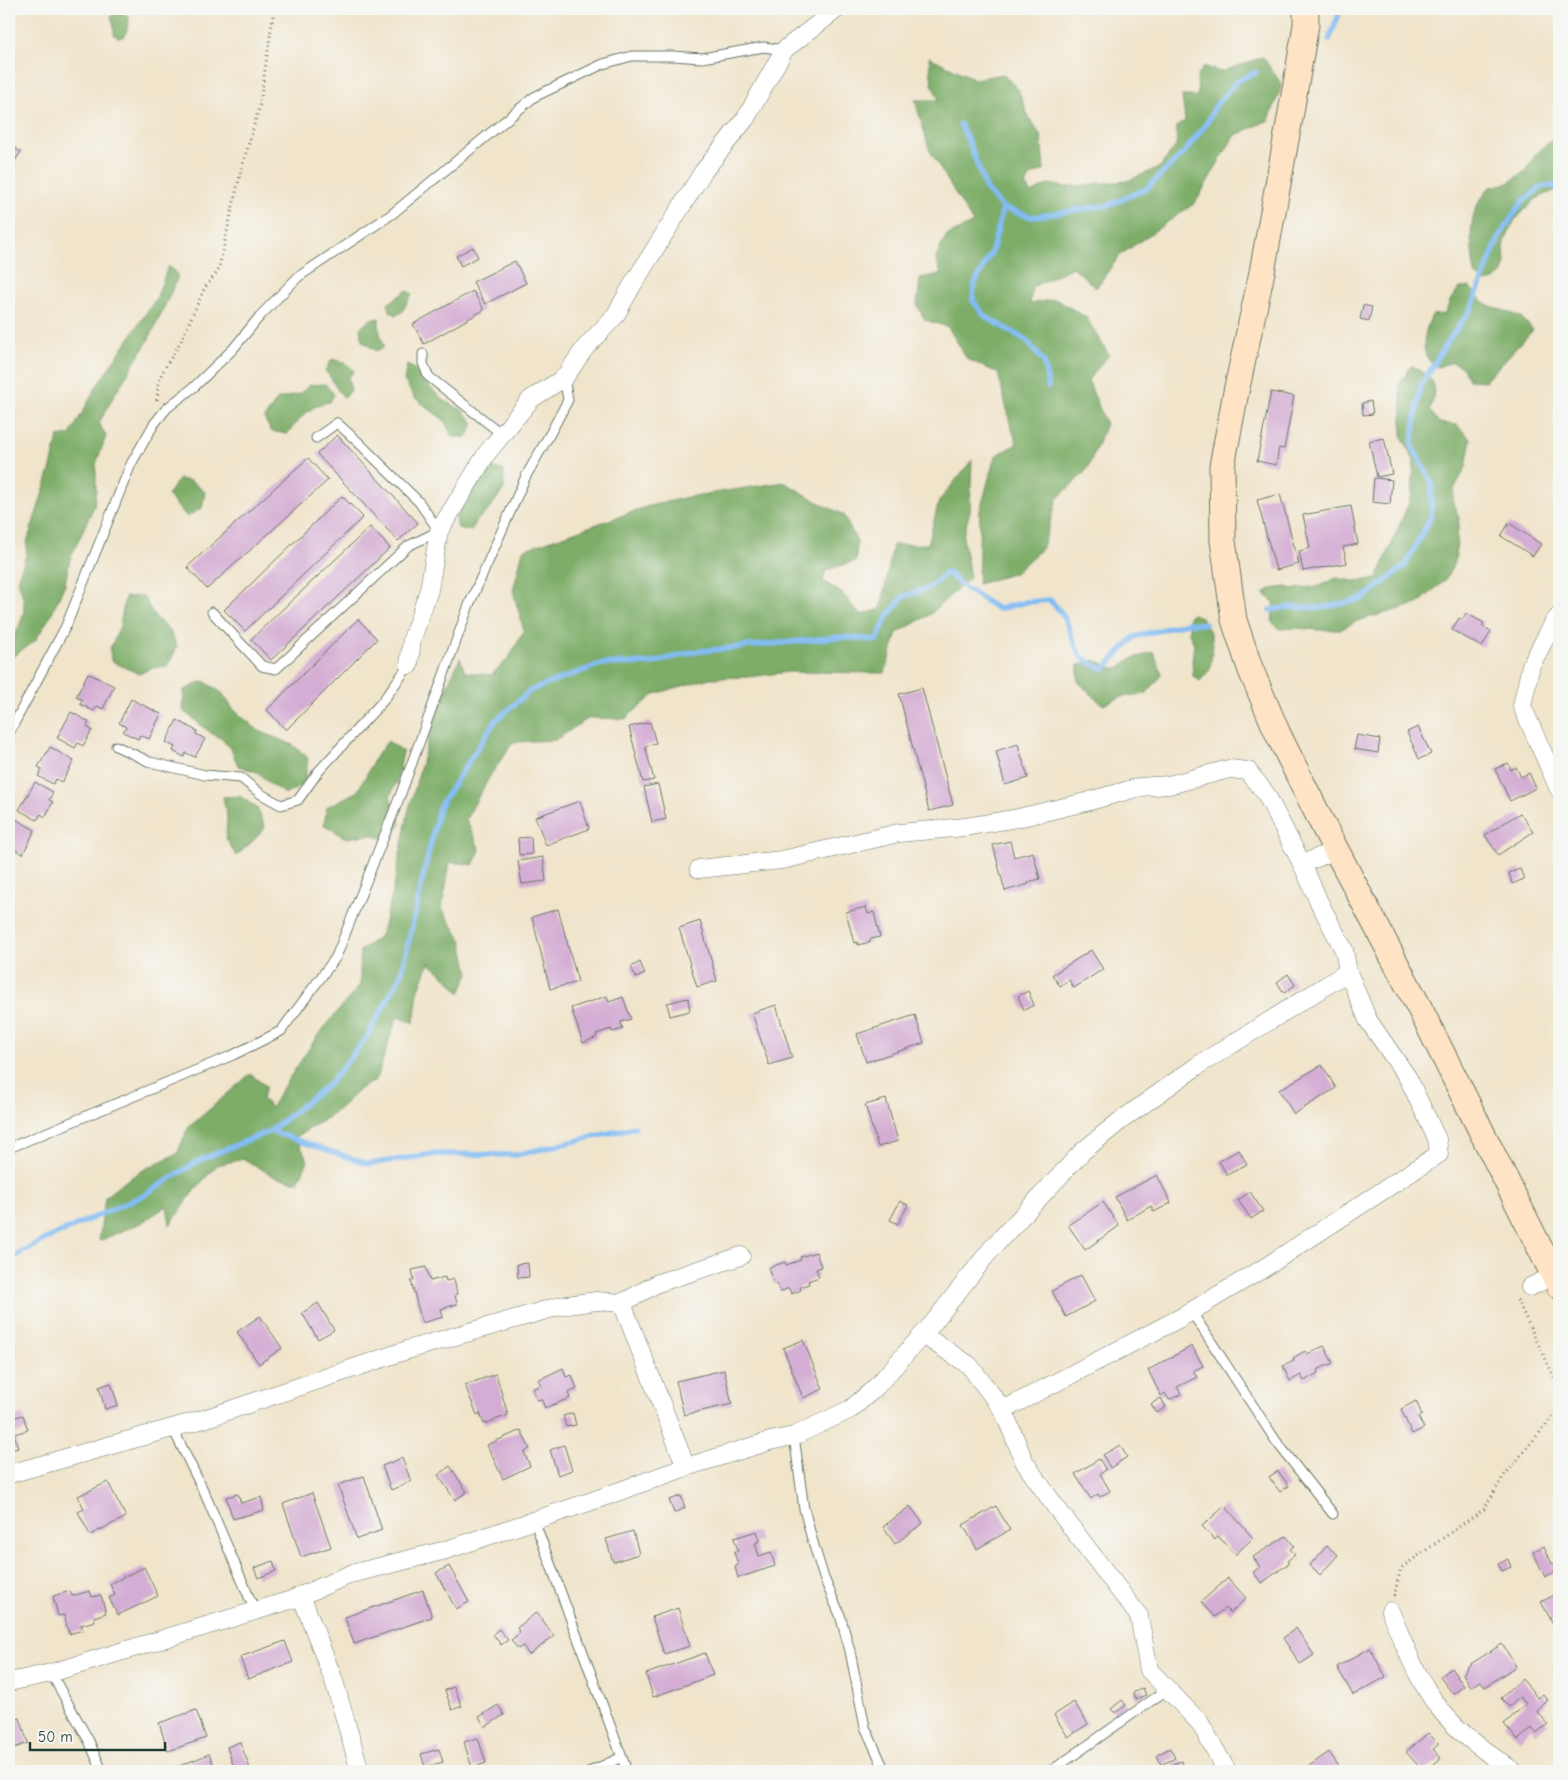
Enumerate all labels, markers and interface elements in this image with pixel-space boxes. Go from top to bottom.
scale bar [30,1720,165,1752]
text: 50 m [38,1728,73,1746]

